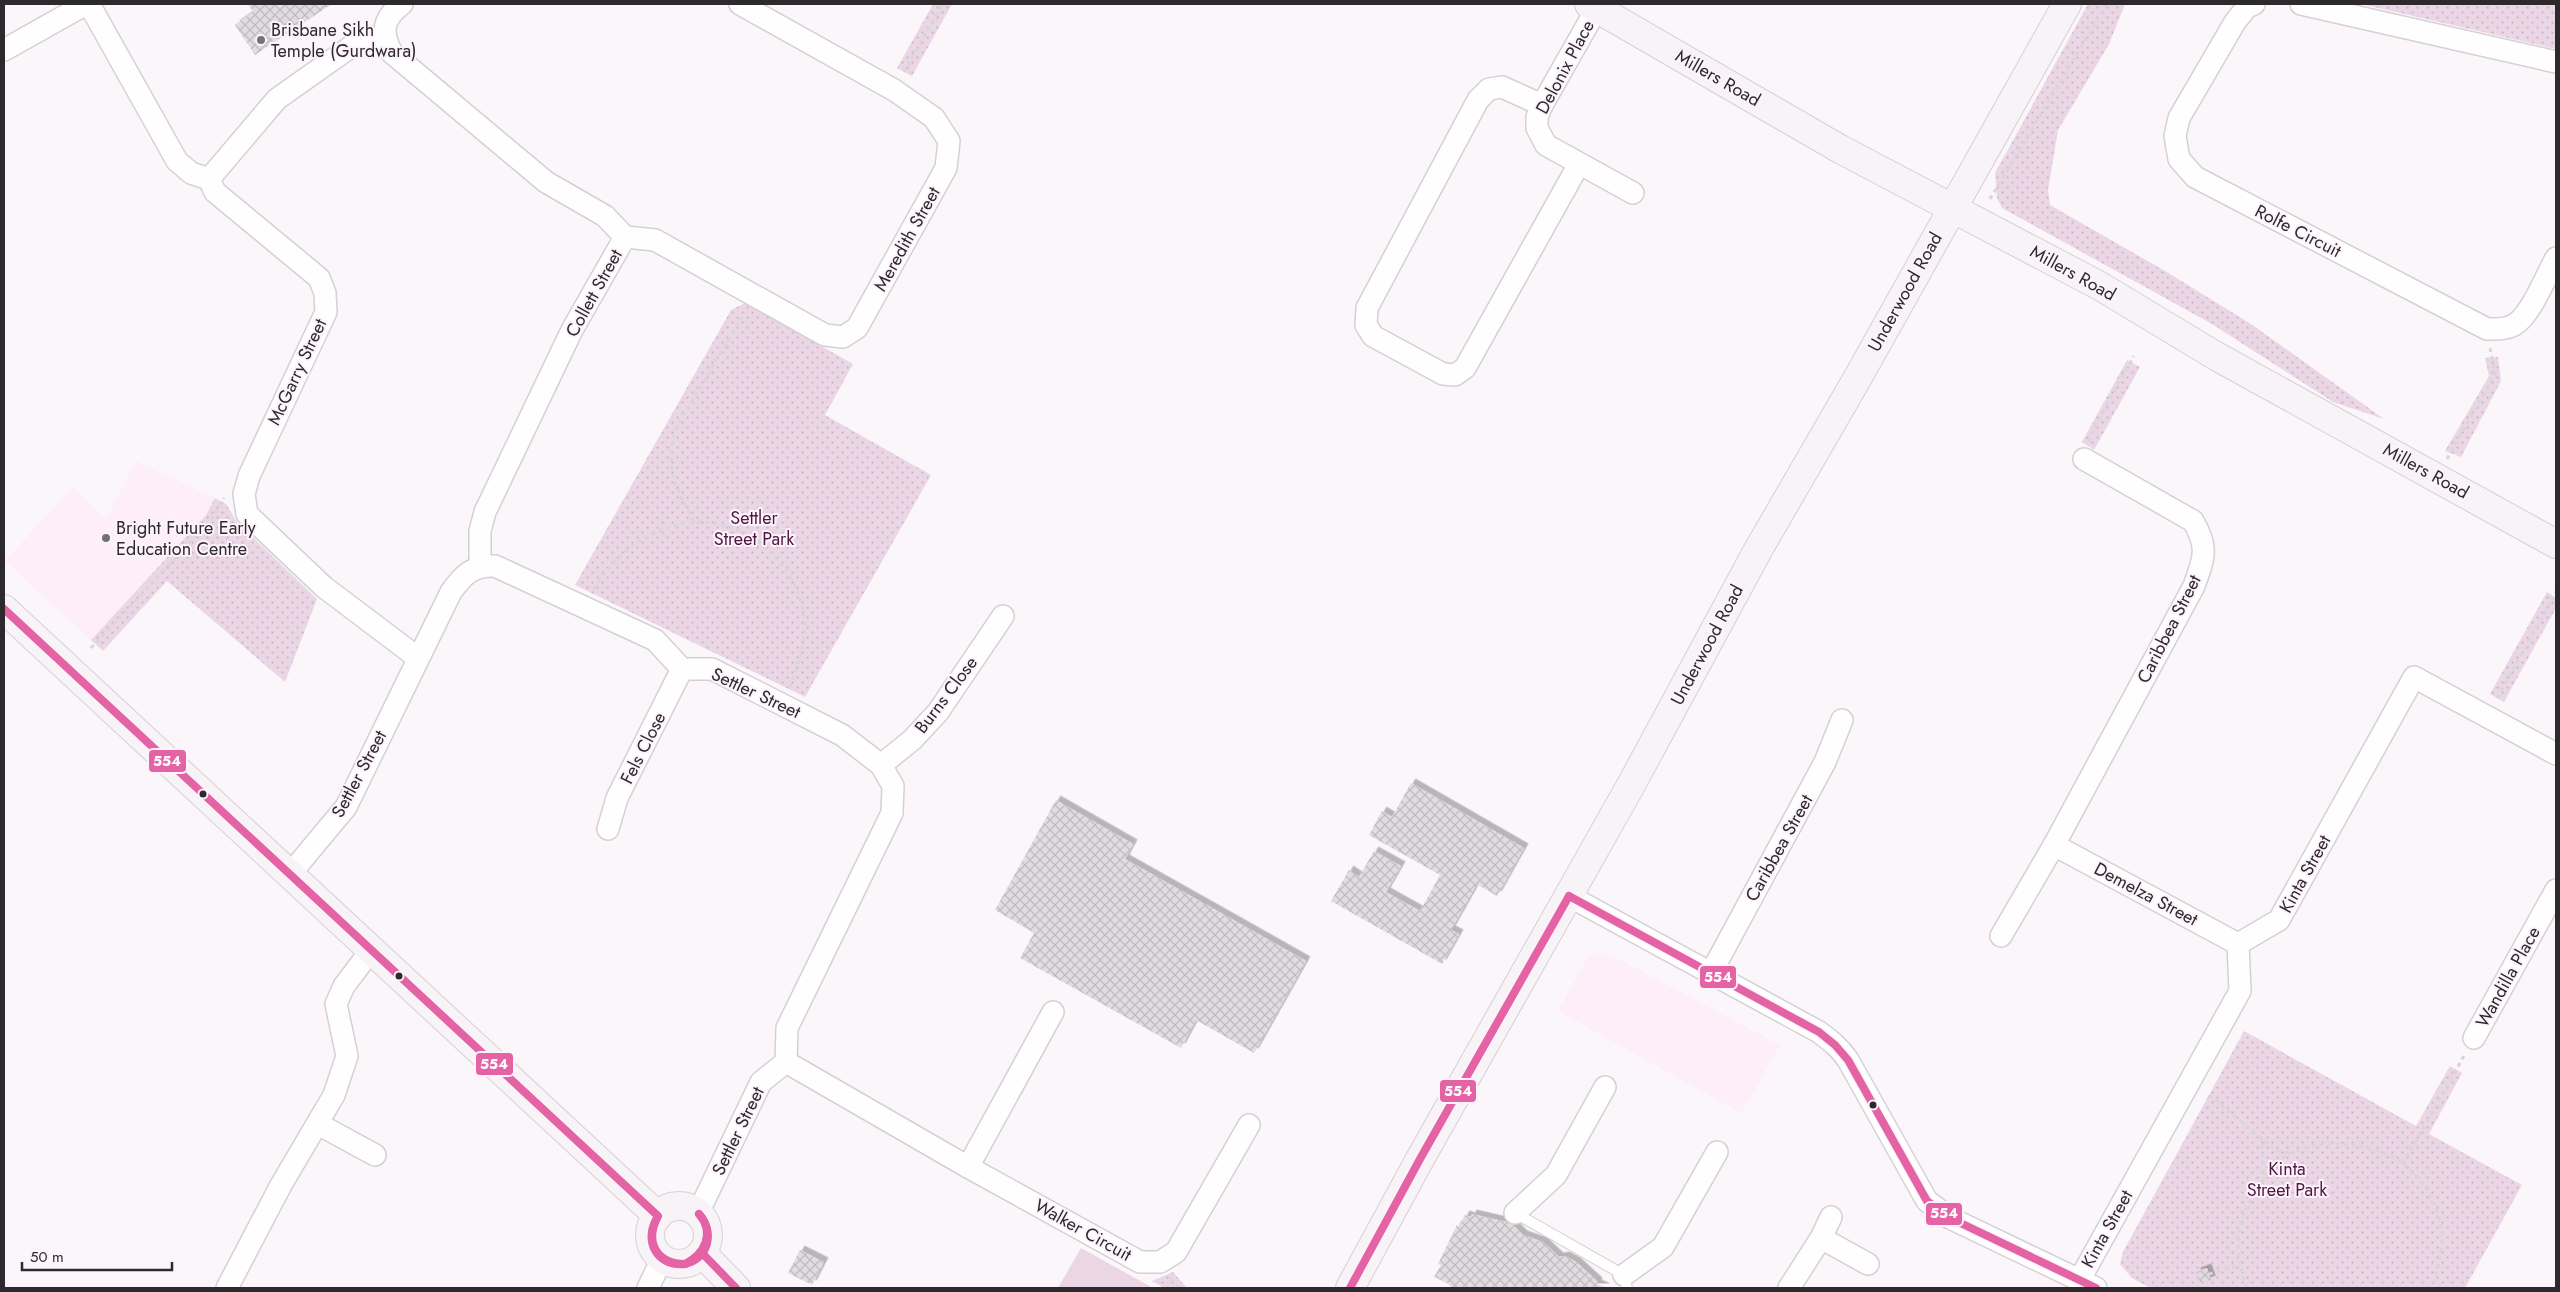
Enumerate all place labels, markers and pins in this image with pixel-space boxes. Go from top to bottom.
place label: Brisbane Sikh Temple (Gurdwara) [271,17,417,64]
marker: Brisbane Sikh Temple (Gurdwara) [255,34,267,46]
place label: Bright Future Early Education Centre [116,515,256,562]
marker: Bright Future Early Education Centre [100,532,112,544]
unlabelled marker [198,789,208,799]
unlabelled marker [394,971,404,981]
unlabelled marker [1868,1100,1878,1110]

